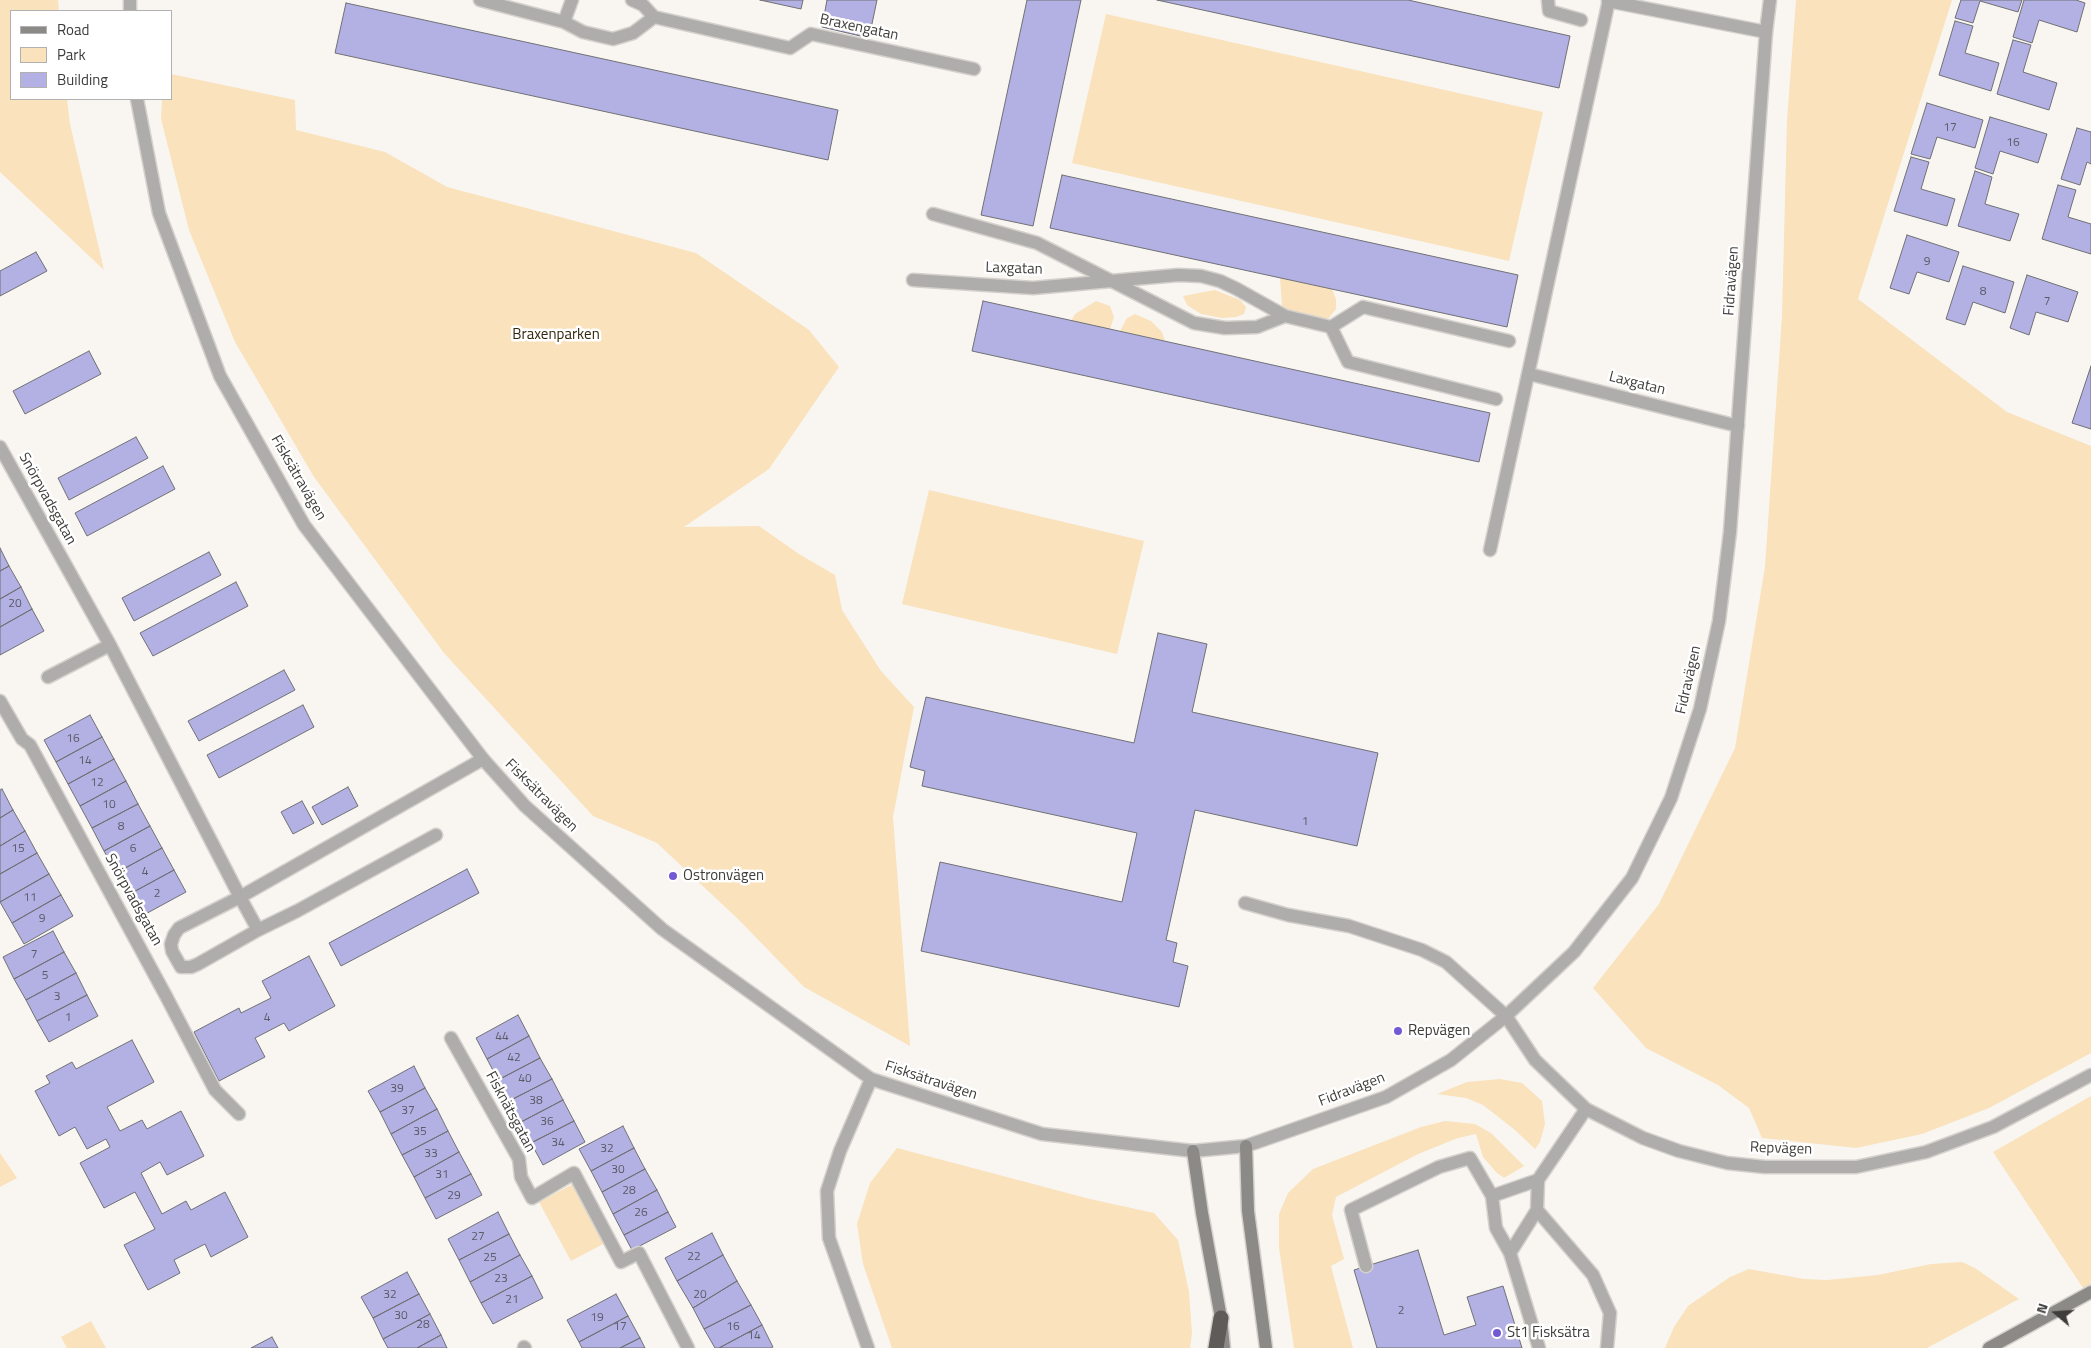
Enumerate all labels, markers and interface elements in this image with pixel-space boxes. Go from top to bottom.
legend [10,10,172,100]
street label: Braxengatan [818,11,900,45]
text: Road [57,18,89,41]
text: Park [57,43,86,66]
text: Building [57,68,108,91]
house number: 17 [1943,121,1957,135]
house number: 16 [2006,136,2020,150]
street label: Fidravägen [1721,246,1743,316]
house number: 9 [1924,255,1930,269]
street label: Laxgatan [985,259,1043,279]
house number: 8 [1980,285,1986,299]
house number: 7 [2044,295,2050,309]
park label: Braxenparken [512,326,600,344]
street label: Laxgatan [1607,368,1667,400]
street label: Fisksätravägen [266,432,330,524]
street label: Snörpvadsgatan [14,450,80,548]
house number: 20 [8,597,22,611]
street label: Fidravägen [1672,644,1706,716]
house number: 16 [66,732,80,746]
house number: 14 [78,754,92,768]
street label: Fisksätravägen [501,756,581,836]
house number: 12 [90,776,104,790]
house number: 10 [102,798,116,812]
house number: 1 [1302,815,1308,829]
house number: 8 [118,820,124,834]
house number: 15 [11,842,25,856]
house number: 6 [130,842,136,856]
street label: Snörpvadsgatan [100,851,166,949]
house number: 4 [142,865,148,879]
place label: Ostronvägen [683,867,764,885]
marker: Ostronvägen [667,870,679,882]
house number: 2 [154,887,160,901]
house number: 11 [23,891,37,905]
house number: 9 [39,912,45,926]
house number: 7 [31,948,37,962]
house number: 5 [42,969,48,983]
house number: 3 [54,990,60,1004]
house number: 1 [65,1011,71,1025]
house number: 4 [264,1011,270,1025]
place label: Repvägen [1408,1022,1470,1040]
marker: Repvägen [1392,1025,1404,1037]
house number: 44 [495,1030,509,1044]
house number: 42 [507,1051,521,1065]
street label: Fisksätravägen [883,1058,979,1104]
street label: Fisknätsgatan [481,1068,539,1156]
street label: Fidravägen [1316,1069,1388,1111]
house number: 40 [518,1072,532,1086]
house number: 39 [390,1082,404,1096]
house number: 38 [529,1094,543,1108]
house number: 37 [401,1104,415,1118]
house number: 36 [540,1115,554,1129]
house number: 35 [413,1125,427,1139]
house number: 34 [551,1136,565,1150]
street label: Repvägen [1749,1139,1813,1159]
house number: 32 [600,1142,614,1156]
house number: 33 [424,1147,438,1161]
house number: 30 [611,1163,625,1177]
house number: 31 [435,1168,449,1182]
house number: 28 [622,1184,636,1198]
house number: 29 [447,1189,461,1203]
house number: 26 [634,1206,648,1220]
house number: 27 [471,1230,485,1244]
house number: 22 [687,1250,701,1264]
house number: 25 [483,1251,497,1265]
house number: 23 [494,1272,508,1286]
house number: 32 [383,1288,397,1302]
house number: 20 [693,1288,707,1302]
north arrow [2031,1288,2081,1338]
house number: 21 [505,1293,519,1307]
text: N [2030,1300,2053,1316]
house number: 2 [1398,1304,1404,1318]
house number: 30 [394,1309,408,1323]
house number: 19 [590,1311,604,1325]
house number: 28 [416,1318,430,1332]
house number: 17 [613,1320,627,1334]
house number: 16 [726,1320,740,1334]
place label: St1 Fisksätra [1507,1324,1590,1342]
marker: St1 Fisksätra [1491,1327,1503,1339]
house number: 14 [747,1329,761,1343]

